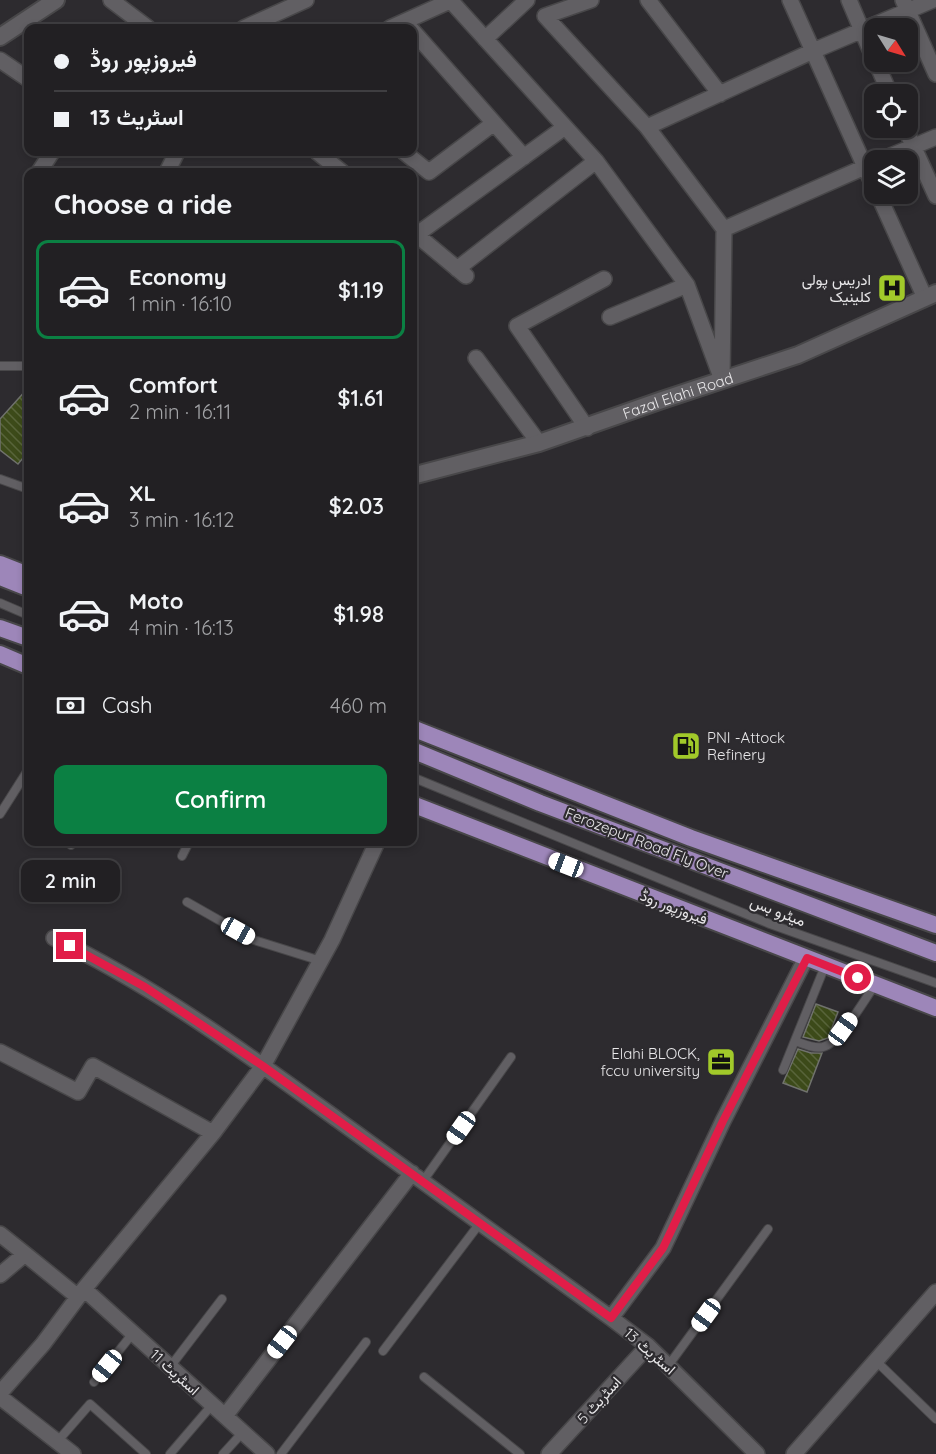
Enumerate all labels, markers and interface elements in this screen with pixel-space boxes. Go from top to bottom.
north arrow [864,18,918,72]
map controls [864,18,918,204]
text: فیروزپور روڈ [90,45,197,73]
button: locate [864,84,918,138]
text: اسٹریٹ 13 [90,103,184,131]
button: layers [864,150,918,204]
text: Choose a ride [54,187,232,221]
icon: car [57,263,111,317]
text: Economy [129,263,227,291]
place label: ادریس پولی کلینیک [802,270,871,306]
hospital icon: ادریس پولی کلینیک [876,272,908,304]
text: $1.19 [338,276,384,304]
text: 1 min · 16:10 [129,291,232,316]
street label: Fazal Elahi Road [620,368,735,423]
icon: car [57,371,111,425]
text: Comfort [129,371,218,399]
text: $1.61 [338,384,384,412]
text: 2 min · 16:11 [129,399,231,424]
icon: car [57,479,111,533]
text: XL [129,479,156,507]
text: $2.03 [329,492,384,520]
text: 3 min · 16:12 [129,507,234,532]
icon: car [57,587,111,641]
text: Moto [129,587,183,615]
text: $1.98 [333,600,384,628]
text: 4 min · 16:13 [129,615,234,640]
icon: cash [54,689,87,722]
text: Cash [102,691,153,719]
text: 460 m [330,693,387,718]
place label: PNI -Attock Refinery [707,728,785,764]
fuel station icon: PNI -Attock Refinery [670,730,702,762]
button: Confirm [54,765,387,834]
street label: Ferozepur Road Fly Over [563,803,732,883]
car [546,850,586,880]
callout: 2 min [20,859,119,901]
text: 2 min [45,868,96,893]
street label: فیروزپور روڈ [637,886,710,929]
street label: میٹرو بس [747,892,808,931]
car [218,914,258,948]
route end [56,932,83,959]
route start [844,964,871,991]
car [825,1009,861,1049]
place label: Elahi BLOCK, fccu university [601,1044,700,1080]
office icon: Elahi BLOCK, fccu university [705,1046,737,1078]
car [443,1108,479,1148]
car [688,1295,724,1335]
car [264,1322,300,1362]
street label: اسٹریٹ 13 [620,1323,680,1379]
street label: اسٹریٹ 11 [146,1345,204,1399]
car [89,1346,125,1386]
street label: اسٹریٹ 5 [573,1372,625,1428]

